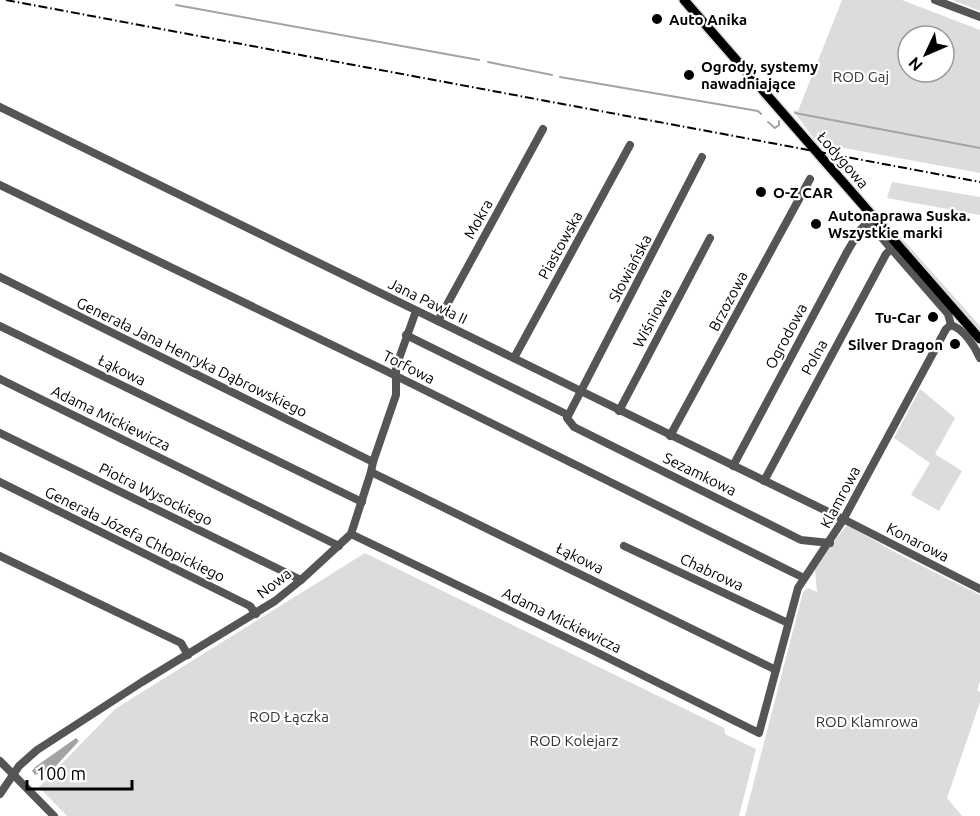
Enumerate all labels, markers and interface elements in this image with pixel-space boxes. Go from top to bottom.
place label: Auto Anika [669,11,747,28]
marker: Auto Anika [650,12,664,26]
north arrow [896,24,956,84]
text: N [905,54,926,75]
place label: Ogrody, systemy nawadniające [701,58,818,93]
marker: Ogrody, systemy nawadniające [682,68,696,82]
park label: ROD Gaj [833,68,889,85]
street label: Łodygowa [814,128,872,192]
place label: O-Z CAR [773,184,833,201]
marker: O-Z CAR [754,185,768,199]
street label: Mokra [460,196,496,242]
place label: Autonaprawa Suska. Wszystkie marki [828,207,971,241]
street label: Piastowska [534,208,586,282]
marker: Autonaprawa Suska. Wszystkie marki [809,217,823,231]
street label: Słowiańska [605,231,655,305]
street label: Brzozowa [705,268,751,334]
street label: Jana Pawła II [386,275,470,327]
street label: Wiśniowa [629,285,675,351]
street label: Generała Jana Henryka Dąbrowskiego [74,294,310,420]
street label: Ogrodowa [762,300,810,372]
place label: Tu-Car [875,309,922,326]
marker: Tu-Car [926,310,940,324]
street label: Polna [797,336,831,378]
place label: Silver Dragon [848,336,943,353]
marker: Silver Dragon [948,337,962,351]
street label: Torfowa [380,347,438,387]
street label: Łąkowa [95,351,149,389]
street label: Adama Mickiewicza [49,382,173,454]
street label: Sezamkowa [661,449,739,499]
street label: Piotra Wysockiego [96,459,216,529]
street label: Klamrowa [817,463,863,531]
street label: Generała Józefa Chłopickiego [42,483,228,585]
street label: Konarowa [884,519,952,565]
street label: Łąkowa [553,539,607,577]
street label: Chabrowa [678,550,746,594]
street label: Nowa [253,564,295,602]
street label: Adama Mickiewicza [500,584,624,656]
park label: ROD Łączka [249,708,329,725]
park label: ROD Klamrowa [816,713,918,730]
park label: ROD Kolejarz [530,732,619,749]
scale bar [27,753,132,791]
text: 100 m [36,763,86,783]

